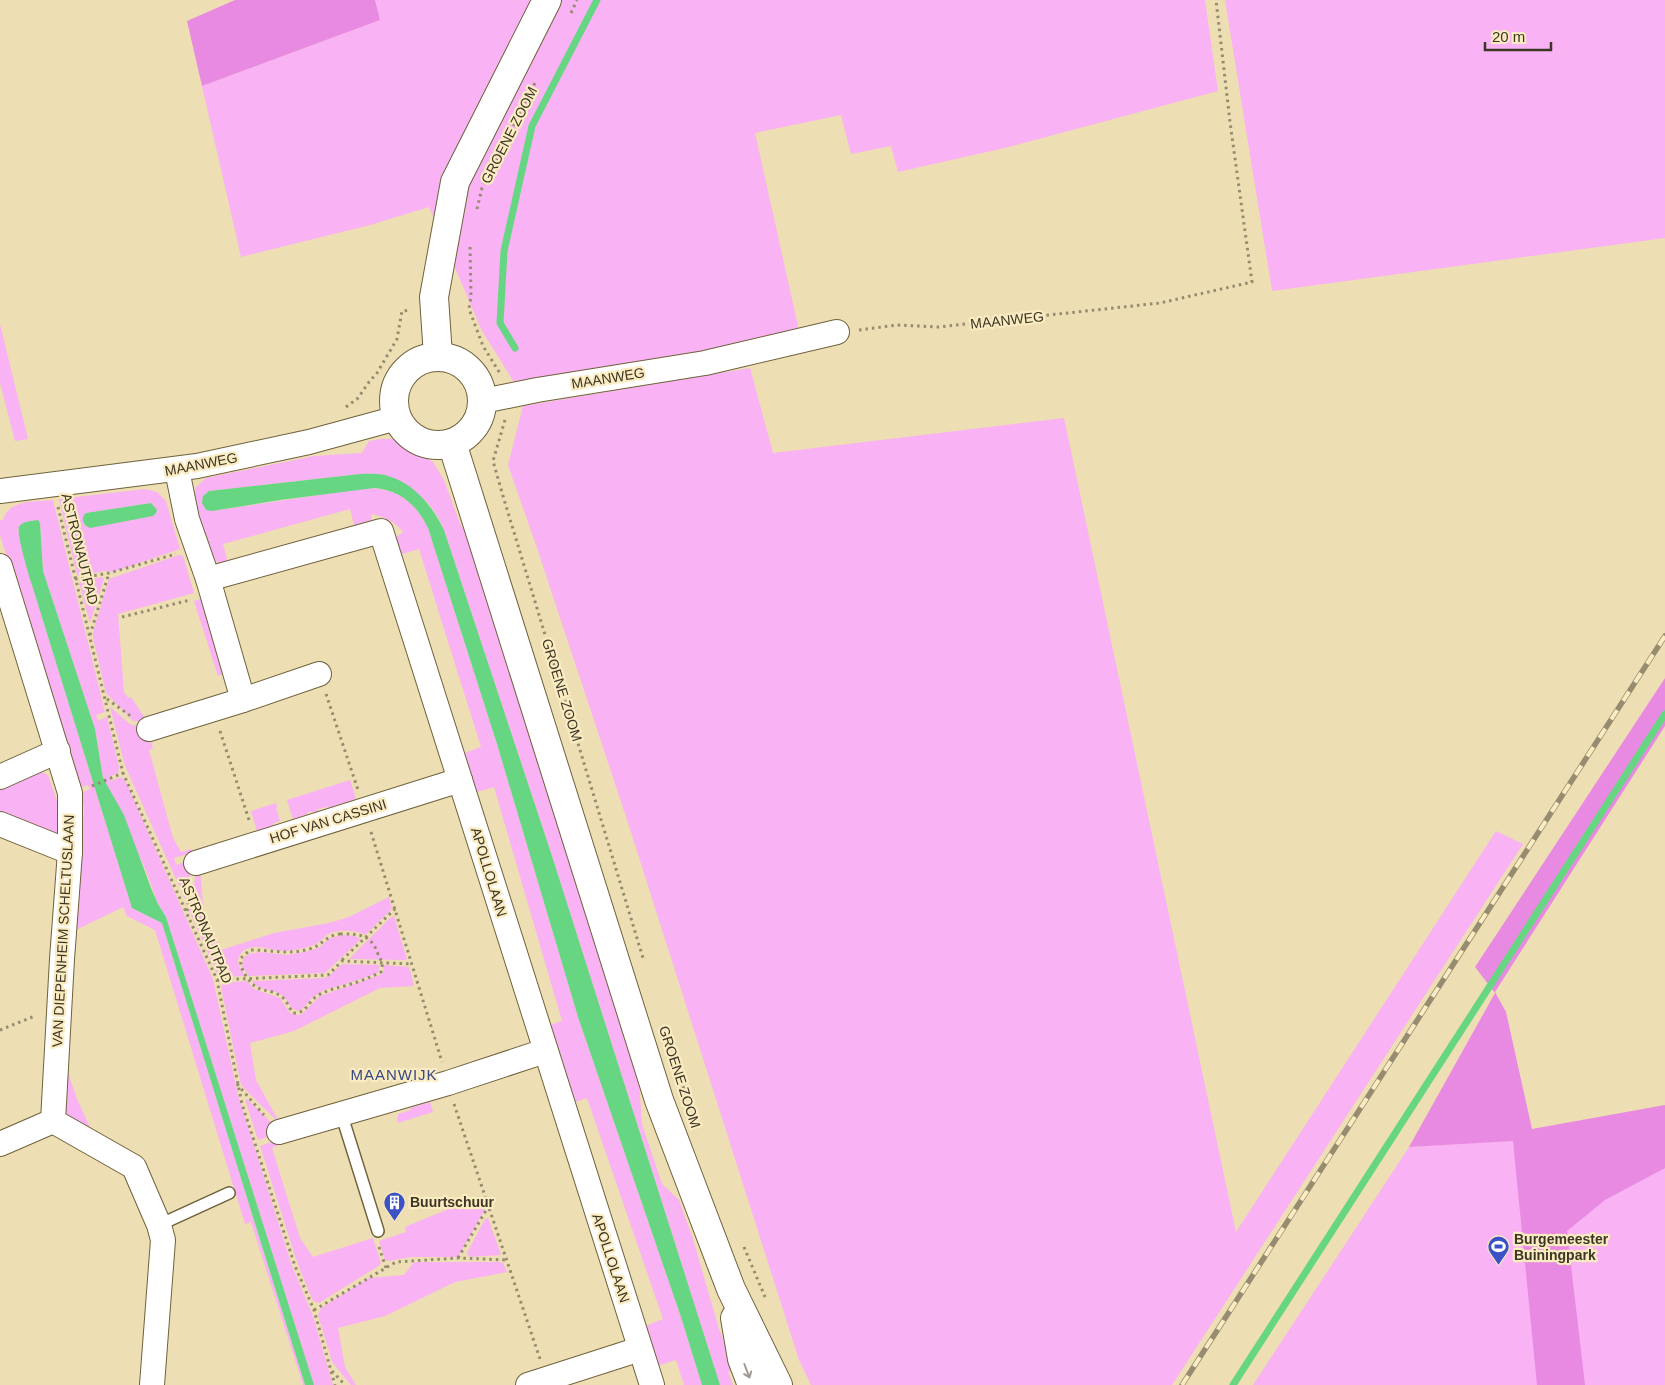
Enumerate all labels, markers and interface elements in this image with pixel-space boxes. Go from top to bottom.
scale bar [1485,20,1551,52]
text: 20 m [1492,28,1525,45]
street label: GROENE ZOOM [478,84,540,186]
street label: MAANWEG [969,308,1045,332]
street label: MAANWEG [570,364,646,392]
street label: MAANWEG [163,449,239,479]
street label: ASTRONAUTPAD [58,492,102,606]
street label: GROENE ZOOM [539,637,585,743]
street label: HOF VAN CASSINI [268,796,388,846]
street label: VAN DIEPENHEIM SCHELTUSLAAN [49,814,77,1048]
street label: APOLLOLAAN [468,825,510,919]
street label: ASTRONAUTPAD [176,874,236,986]
street label: GROENE ZOOM [656,1024,704,1130]
district label: MAANWIJK [350,1066,438,1083]
building icon: Buurtschuur [382,1190,406,1221]
place label: Buurtschuur [410,1194,495,1210]
street label: APOLLOLAAN [589,1211,633,1305]
place label: Burgemeester Buiningpark [1514,1231,1609,1263]
sports icon: Burgemeester Buiningpark [1486,1235,1510,1266]
one-way arrow [743,1363,752,1378]

